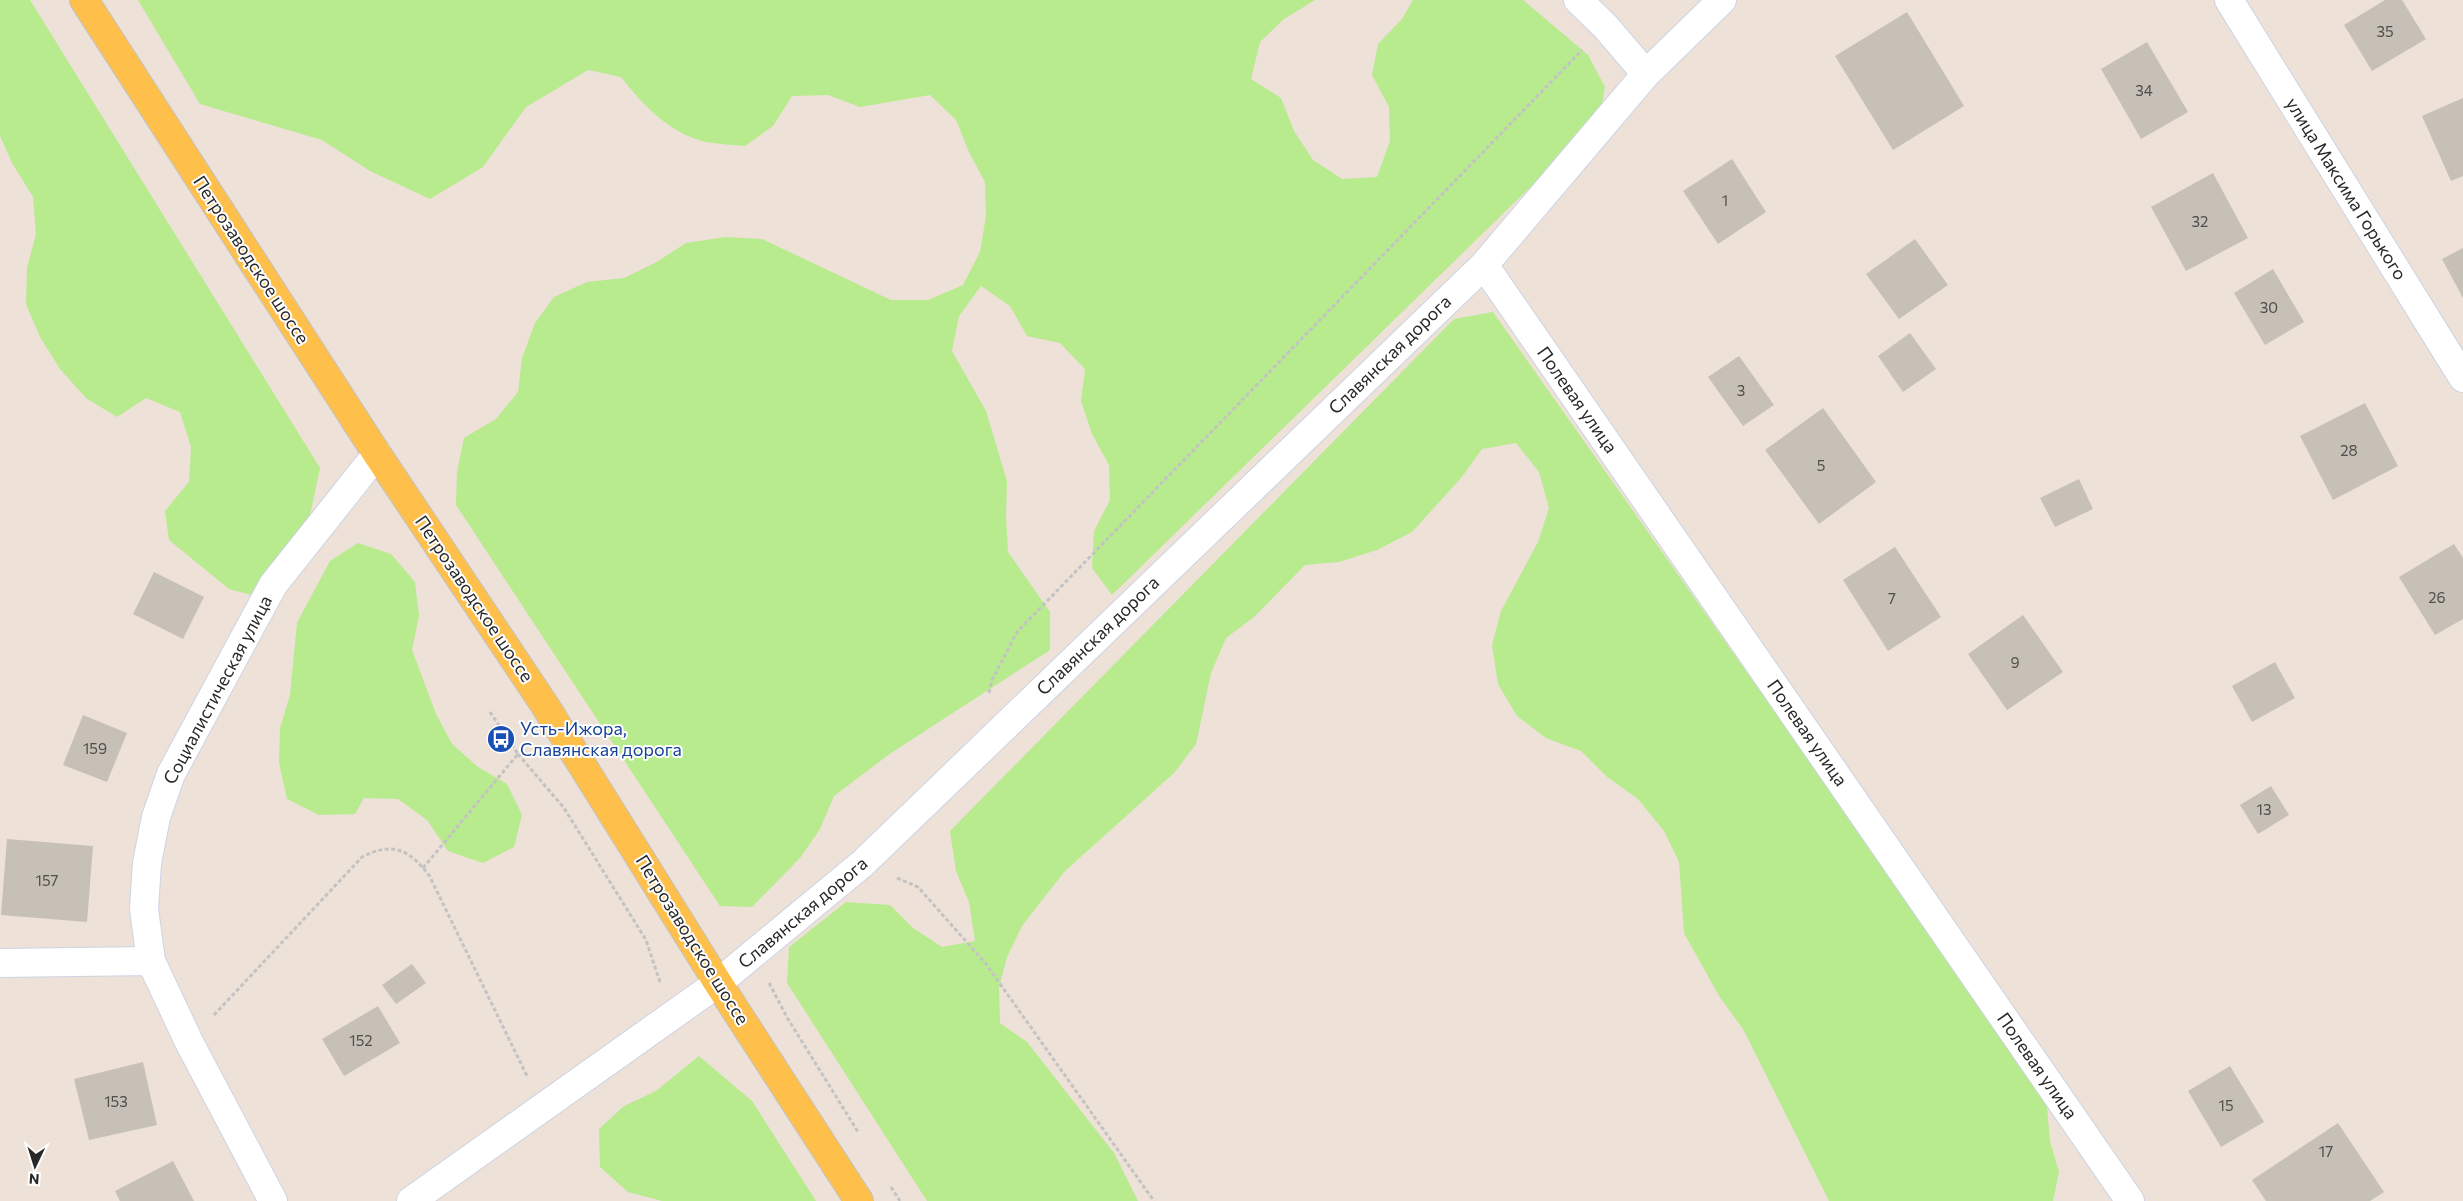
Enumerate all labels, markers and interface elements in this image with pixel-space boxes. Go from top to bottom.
house number: 35 [2376,22,2394,40]
house number: 34 [2135,81,2153,99]
street label: улица Максима Горького [2282,93,2412,284]
street label: Петрозаводское шоссе [189,171,315,348]
house number: 1 [1722,191,1728,209]
house number: 32 [2192,212,2208,230]
street label: Славянская дорога [1323,290,1455,418]
house number: 30 [2260,298,2278,316]
street label: Полевая улица [1533,342,1623,457]
house number: 3 [1737,381,1745,399]
house number: 28 [2340,441,2358,459]
house number: 5 [1817,456,1825,474]
street label: Петрозаводское шоссе [411,511,539,686]
street label: Славянская дорога [1031,571,1163,699]
house number: 26 [2428,588,2446,606]
house number: 7 [1888,589,1896,607]
street label: Социалистическая улица [158,591,276,788]
house number: 9 [2010,653,2020,671]
street label: Полевая улица [1763,675,1853,790]
place label: Усть-Ижора, Славянская дорога [520,717,682,760]
bus stop icon: Усть-Ижора, Славянская дорога [486,724,516,754]
house number: 159 [83,739,107,757]
house number: 13 [2257,800,2271,818]
street label: Петрозаводское шоссе [632,850,754,1029]
street label: Славянская дорога [733,852,871,973]
house number: 157 [36,871,59,889]
street label: Полевая улица [1993,1008,2083,1123]
house number: 152 [349,1031,373,1049]
house number: 153 [104,1092,128,1110]
house number: 15 [2218,1096,2234,1114]
north arrow [10,1141,60,1191]
house number: 17 [2319,1142,2333,1160]
text: N [28,1171,40,1188]

